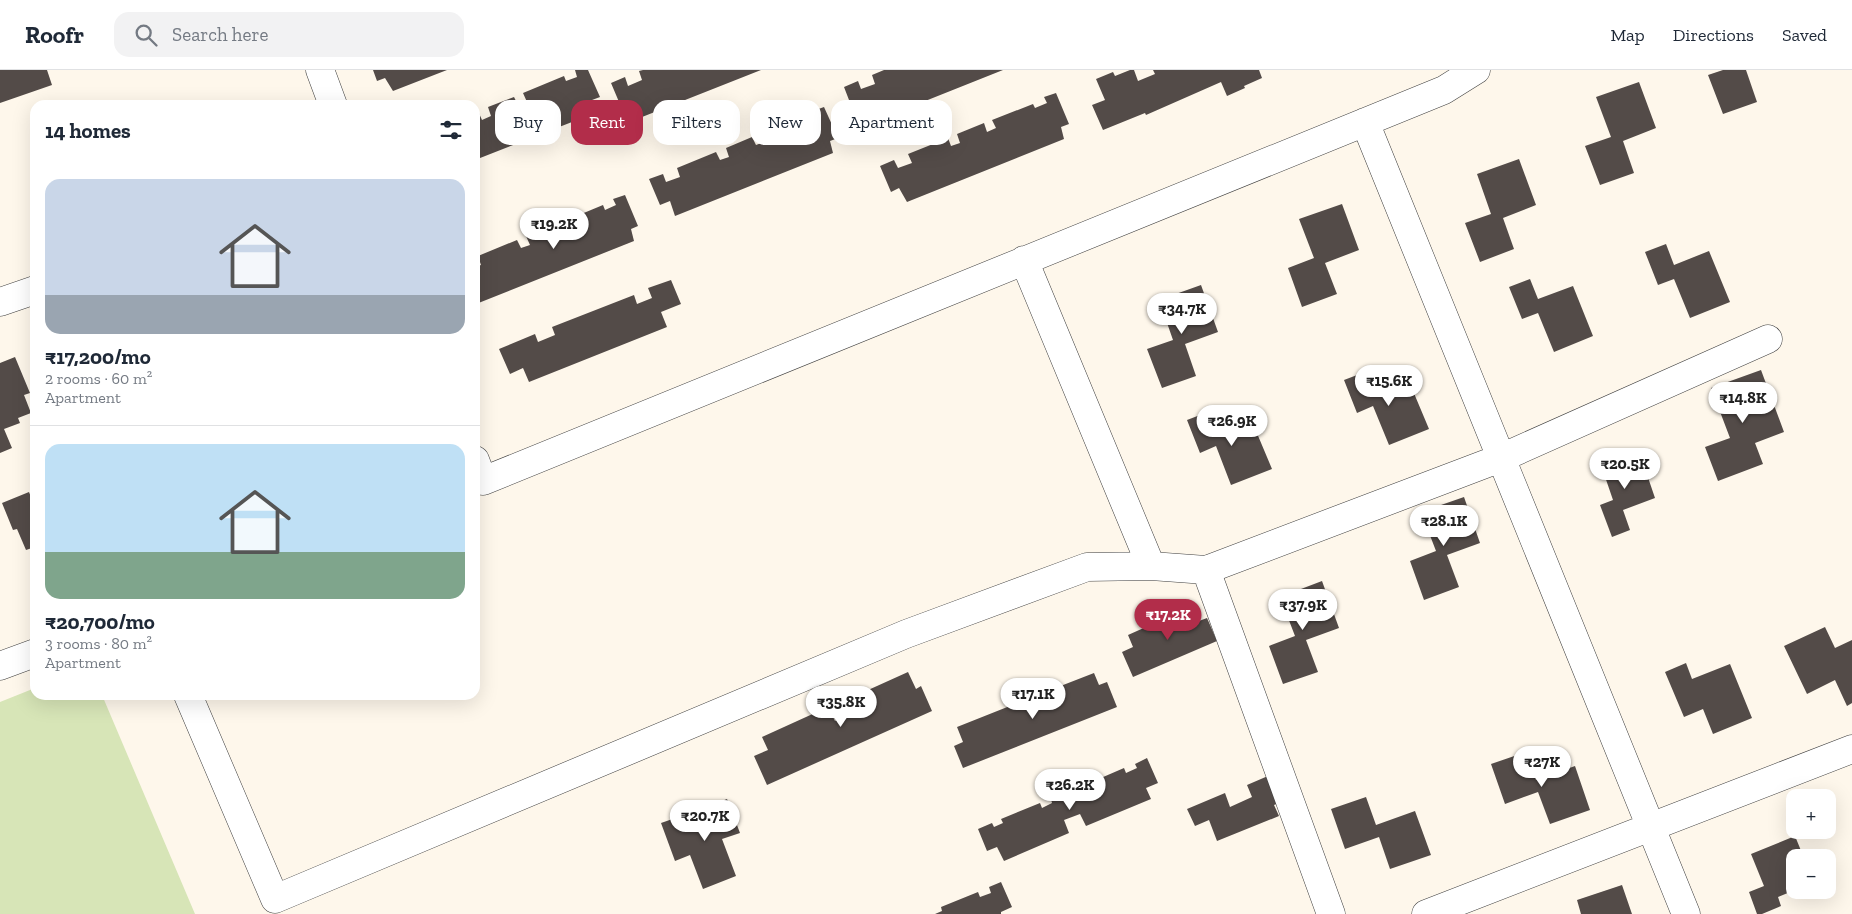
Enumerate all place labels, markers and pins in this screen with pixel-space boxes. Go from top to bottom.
pin: ₹19.2K [513,208,595,250]
pin: ₹34.7K [1141,292,1223,335]
pin: ₹15.6K [1348,364,1430,407]
pin: ₹14.8K [1702,382,1784,424]
pin: ₹26.9K [1191,404,1273,447]
pin: ₹20.5K [1584,448,1666,490]
pin: ₹28.1K [1403,504,1485,547]
pin: ₹37.9K [1262,588,1344,631]
pin: ₹17.2K [1127,598,1209,641]
pin: ₹17.1K [992,678,1074,720]
pin: ₹35.8K [800,686,882,728]
pin: ₹27K [1512,746,1572,788]
pin: ₹26.2K [1029,768,1111,811]
pin: ₹20.7K [664,800,746,842]

